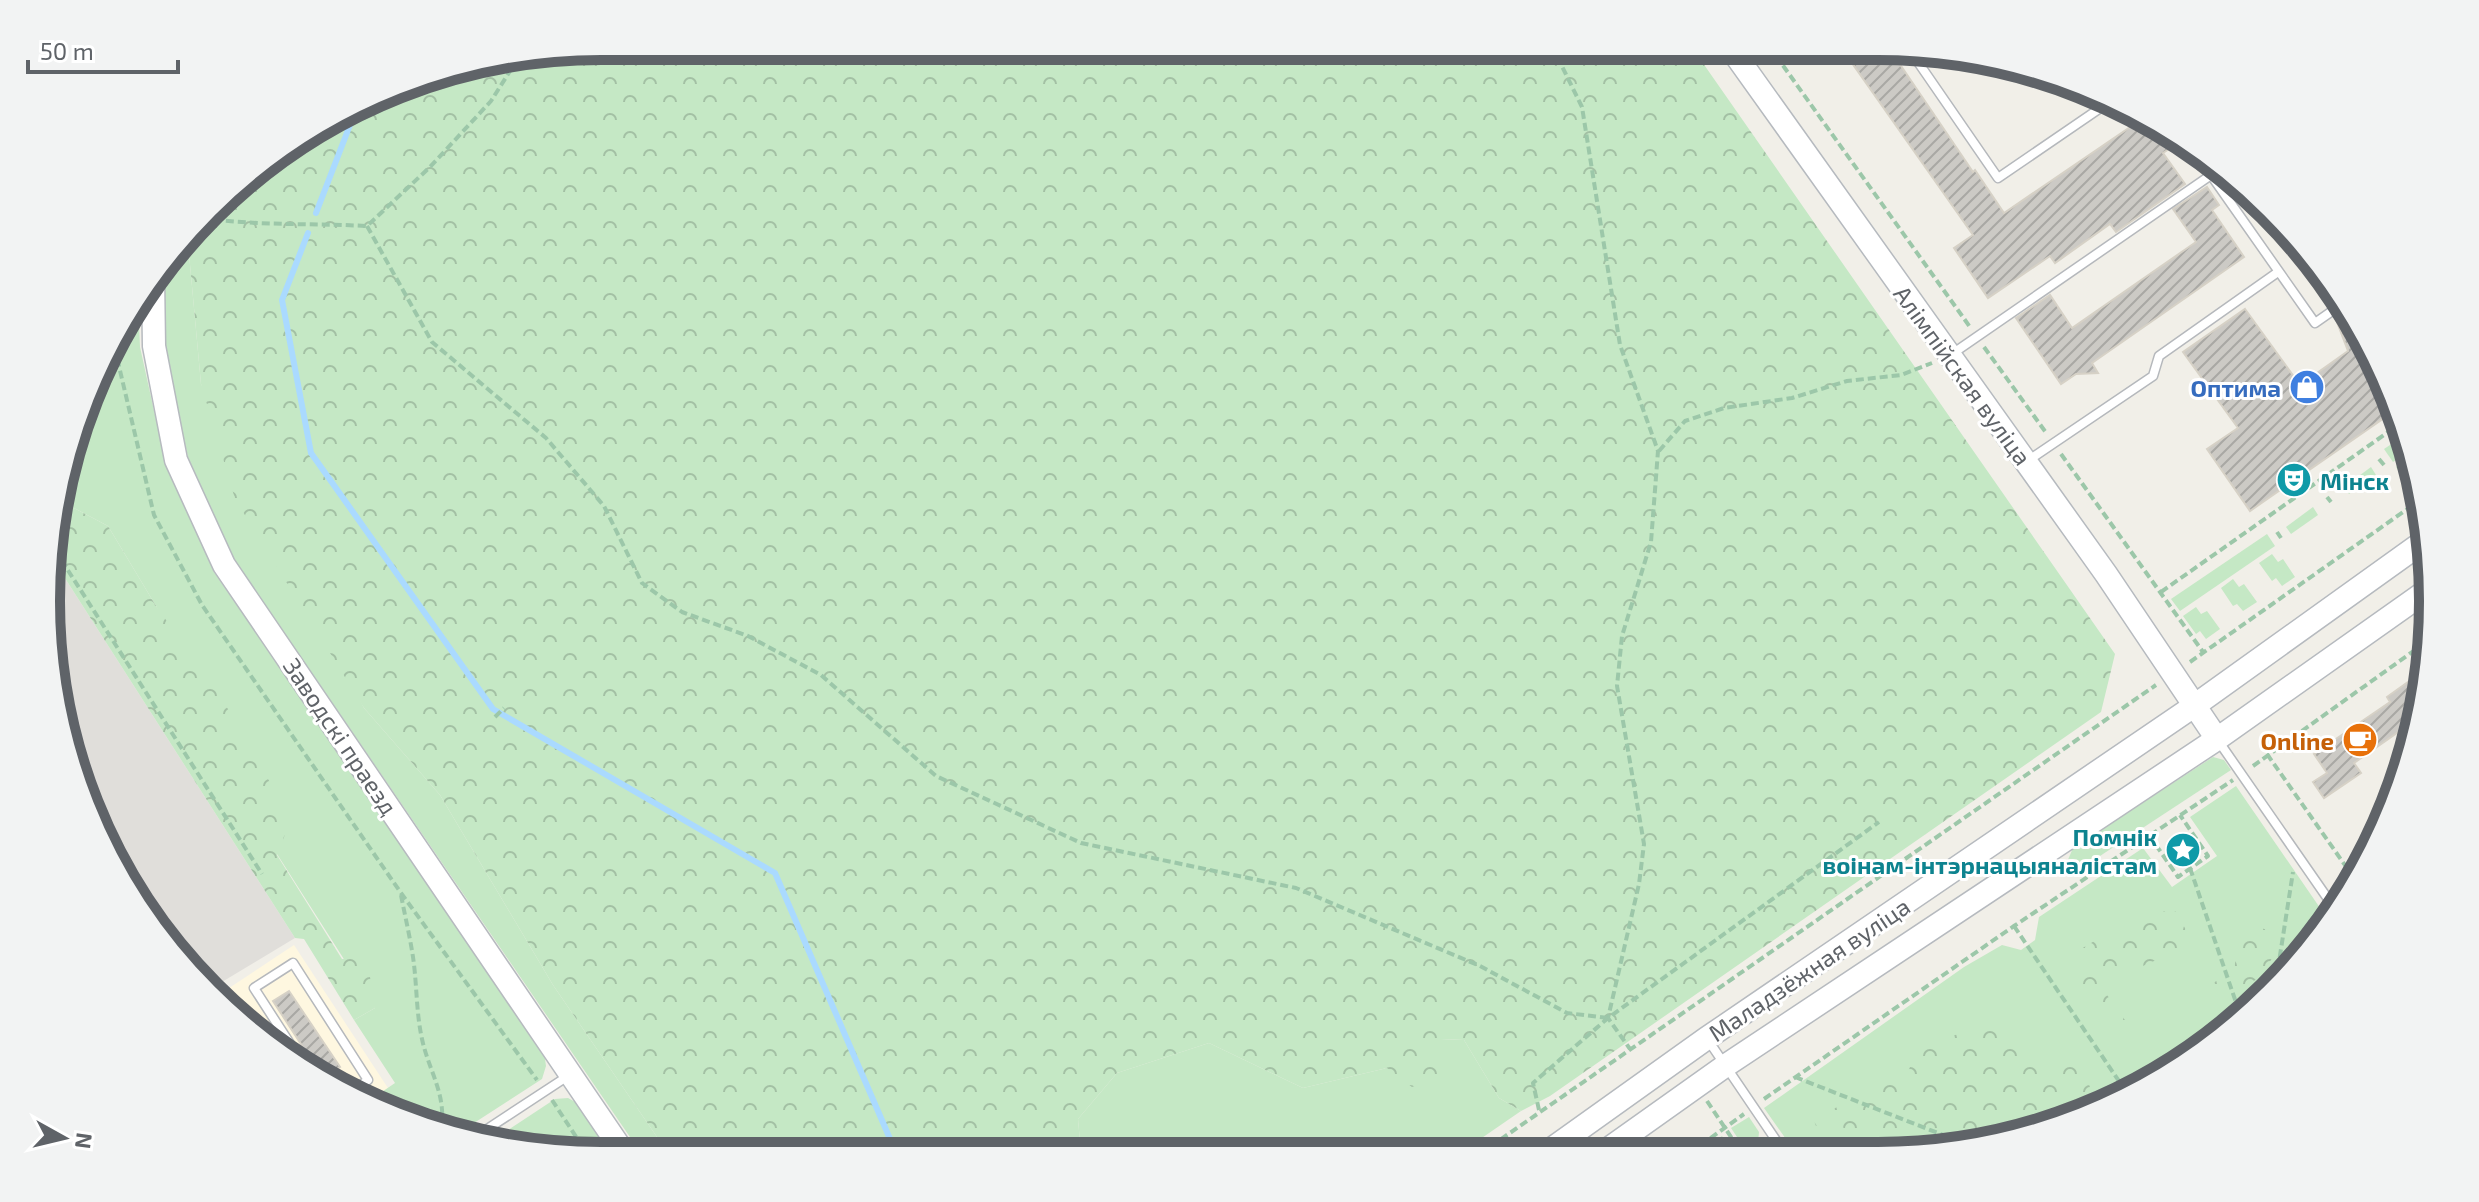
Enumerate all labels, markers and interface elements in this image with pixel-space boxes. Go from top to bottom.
scale bar [28,24,178,74]
text: 50 m [40,36,94,65]
street label: Алімпійская вуліца [1887,280,2038,471]
shop icon: Оптима [2288,368,2326,406]
place label: Оптима [2191,373,2281,402]
theatre icon: Мінск [2275,461,2313,499]
place label: Мінск [2320,466,2390,495]
street label: Заводскі праезд [278,652,404,820]
cafe icon: Online [2341,721,2379,759]
place label: Online [2261,726,2334,755]
place label: Помнік воінам-інтэрнацыяналістам [1822,822,2157,879]
place icon: Помнік воінам-інтэрнацыяналістам [2164,831,2202,869]
street label: Маладзёжная вуліца [1703,891,1916,1048]
north arrow [24,1098,104,1178]
text: N [71,1131,99,1151]

